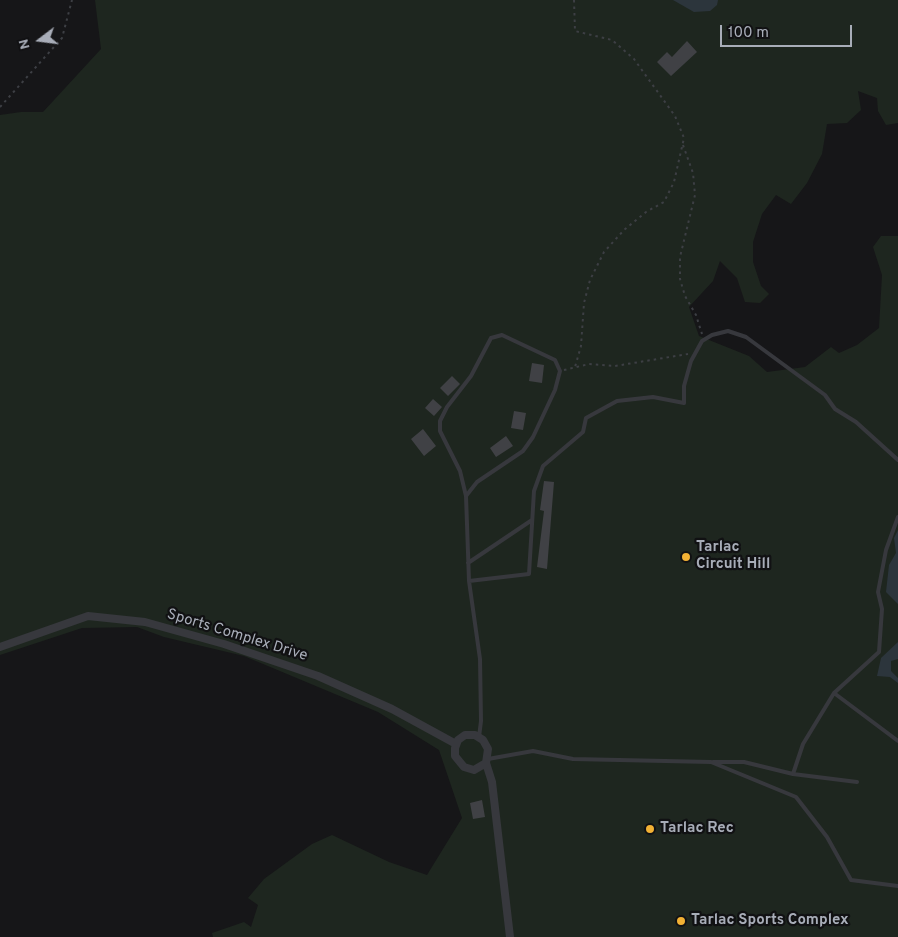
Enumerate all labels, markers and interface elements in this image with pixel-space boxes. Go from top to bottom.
north arrow [15,15,65,65]
scale bar [723,15,856,47]
text: 100 m [728,24,769,43]
text: N [16,37,35,51]
place label: Tarlac Circuit Hill [696,539,770,574]
marker: Tarlac Circuit Hill [680,551,692,563]
street label: Sports Complex Drive [165,606,309,666]
place label: Tarlac Rec [660,820,734,838]
marker: Tarlac Rec [644,823,656,835]
place label: Tarlac Sports Complex [691,912,849,930]
marker: Tarlac Sports Complex [675,915,687,927]

